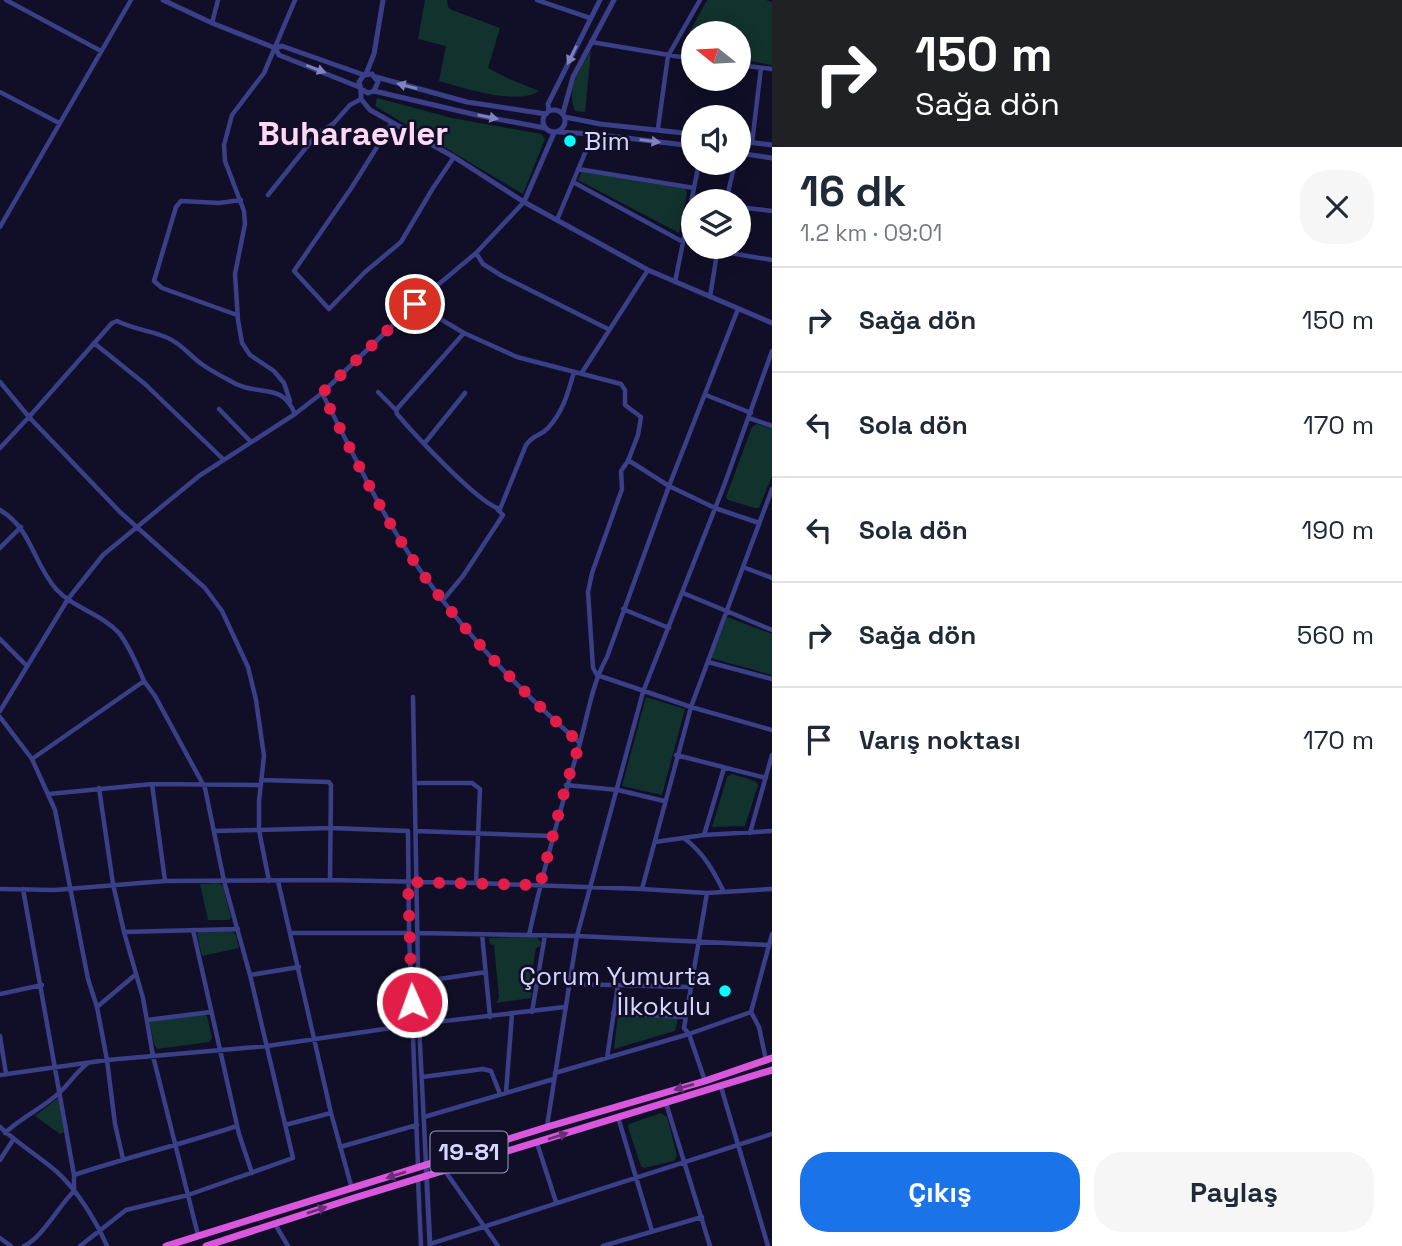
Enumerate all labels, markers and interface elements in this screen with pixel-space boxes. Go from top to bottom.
north arrow [681,21,751,91]
map controls [681,21,751,259]
text: 150 m [915,23,1053,85]
icon: right [800,28,891,119]
one-way arrow [567,45,578,65]
one-way arrow [305,64,326,75]
one-way arrow [396,80,417,90]
text: Sağa dön [915,84,1060,124]
button: sound [681,105,751,175]
one-way arrow [477,112,499,123]
district label: Buharaevler [258,113,448,155]
place label: Bim [584,124,630,158]
marker: Bim [562,133,578,149]
one-way arrow [639,135,661,146]
text: 16 dk [800,165,906,218]
button: close [1300,170,1374,244]
button: layers [681,189,751,259]
text: 1.2 km · 09:01 [800,218,943,248]
pin [385,274,445,334]
icon: arrive [396,285,434,323]
icon: right [800,301,838,339]
text: Sağa dön [859,303,976,337]
text: 150 m [1302,303,1374,337]
icon: left [800,406,838,444]
text: Sola dön [859,408,968,442]
text: 170 m [1303,408,1374,442]
icon: left [800,511,838,549]
text: Sola dön [859,513,968,547]
text: 190 m [1302,513,1374,547]
icon: right [800,616,838,654]
text: Sağa dön [859,618,976,652]
text: 560 m [1297,618,1374,652]
icon: arrive [800,721,838,759]
text: Varış noktası [859,723,1021,757]
text: 170 m [1303,723,1374,757]
place label: Çorum Yumurta İlkokulu [519,959,711,1023]
position arrow [375,965,449,1039]
marker: Çorum Yumurta İlkokulu [717,983,733,999]
one-way arrow [673,1083,694,1093]
one-way arrow [548,1131,569,1141]
road number: 19-81 [430,1132,508,1172]
button: Çıkış [800,1152,1080,1232]
button: Paylaş [1094,1152,1374,1232]
one-way arrow [385,1170,406,1181]
one-way arrow [307,1204,328,1214]

